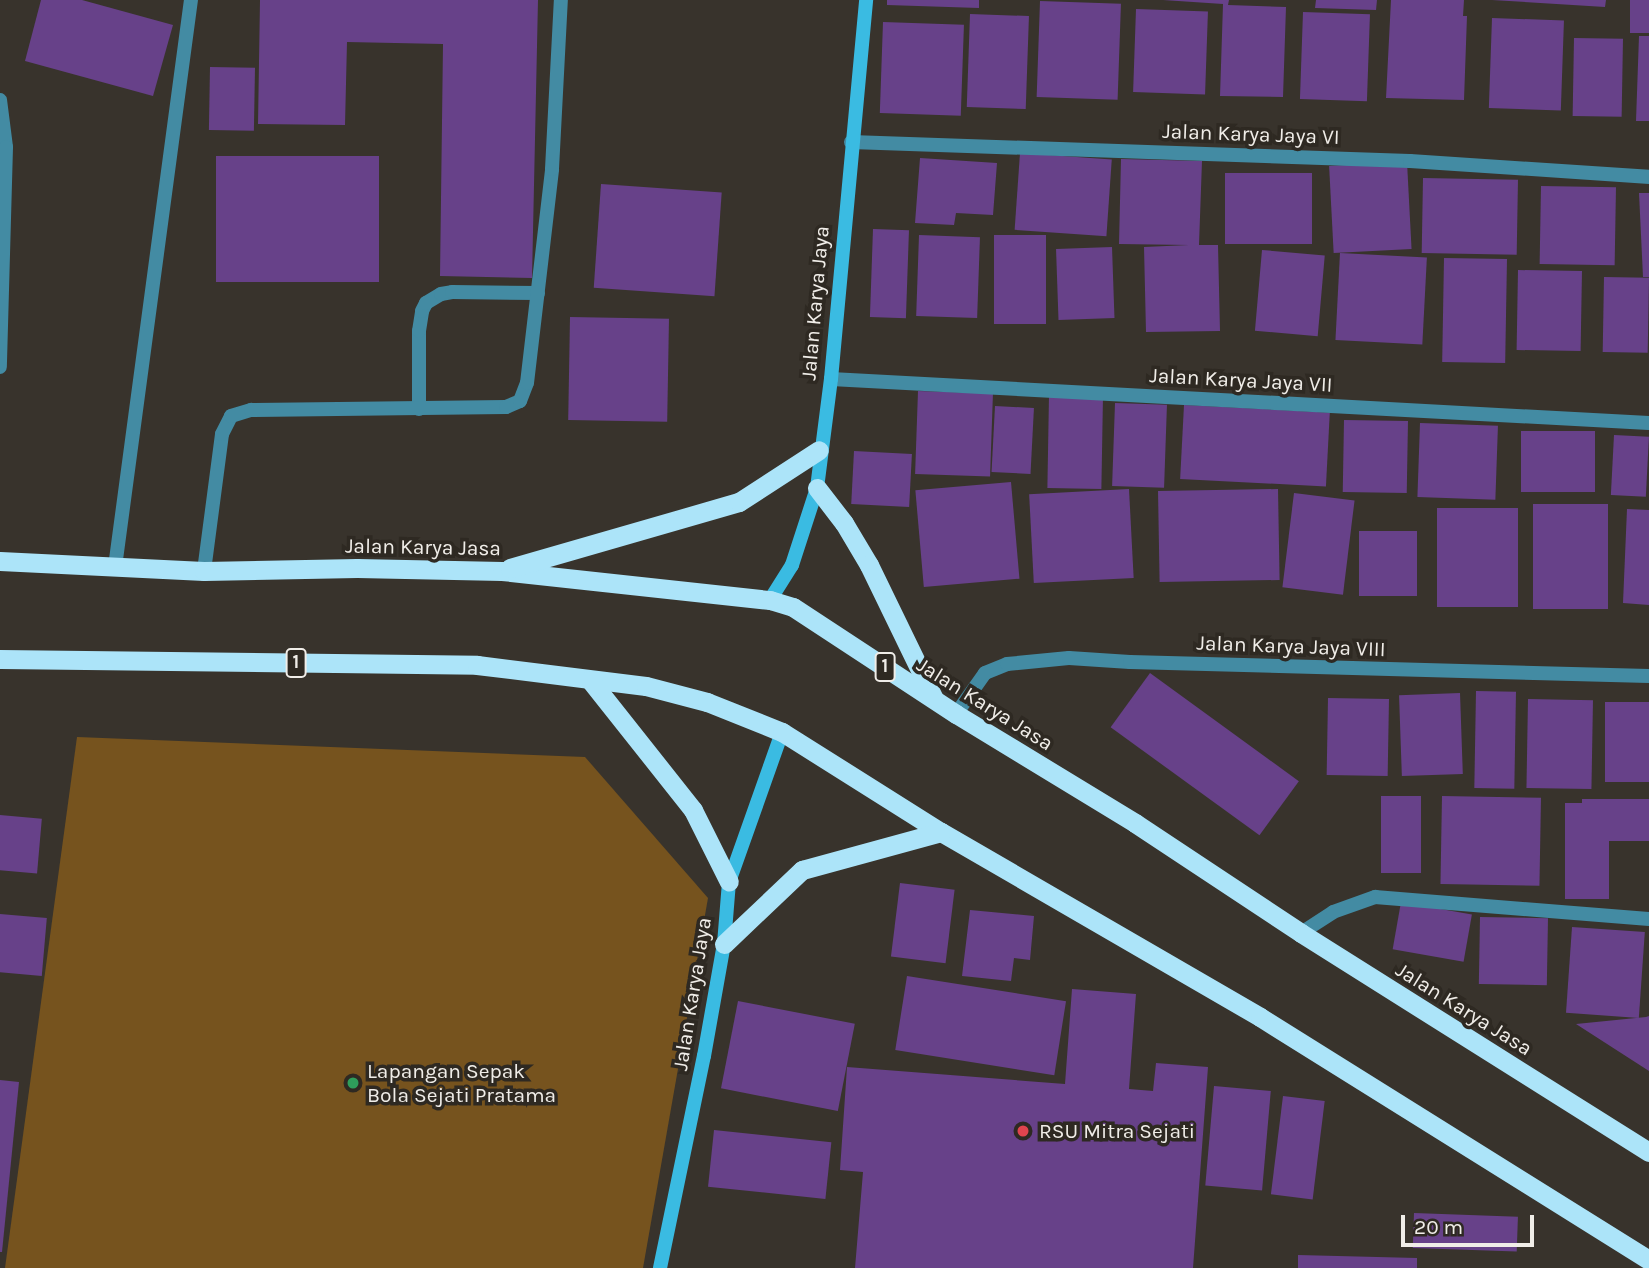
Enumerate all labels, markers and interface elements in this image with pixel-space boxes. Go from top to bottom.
street label: Jalan Karya Jaya VI [1162,118,1340,150]
street label: Jalan Karya Jaya [796,225,834,381]
street label: Jalan Karya Jaya VII [1149,363,1333,397]
street label: Jalan Karya Jasa [345,533,501,561]
street label: Jalan Karya Jaya VIII [1196,630,1386,662]
road number: 1 [286,648,306,678]
road number: 1 [874,652,896,682]
street label: Jalan Karya Jasa [912,652,1058,756]
street label: Jalan Karya Jaya [667,916,717,1072]
street label: Jalan Karya Jasa [1391,957,1537,1061]
place label: Lapangan Sepak Bola Sejati Pratama [367,1058,556,1108]
marker: Lapangan Sepak Bola Sejati Pratama [345,1075,361,1091]
place label: RSU Mitra Sejati [1039,1118,1195,1144]
marker: RSU Mitra Sejati [1013,1121,1033,1141]
scale bar [1404,1202,1537,1246]
text: 20 m [1414,1215,1463,1239]

